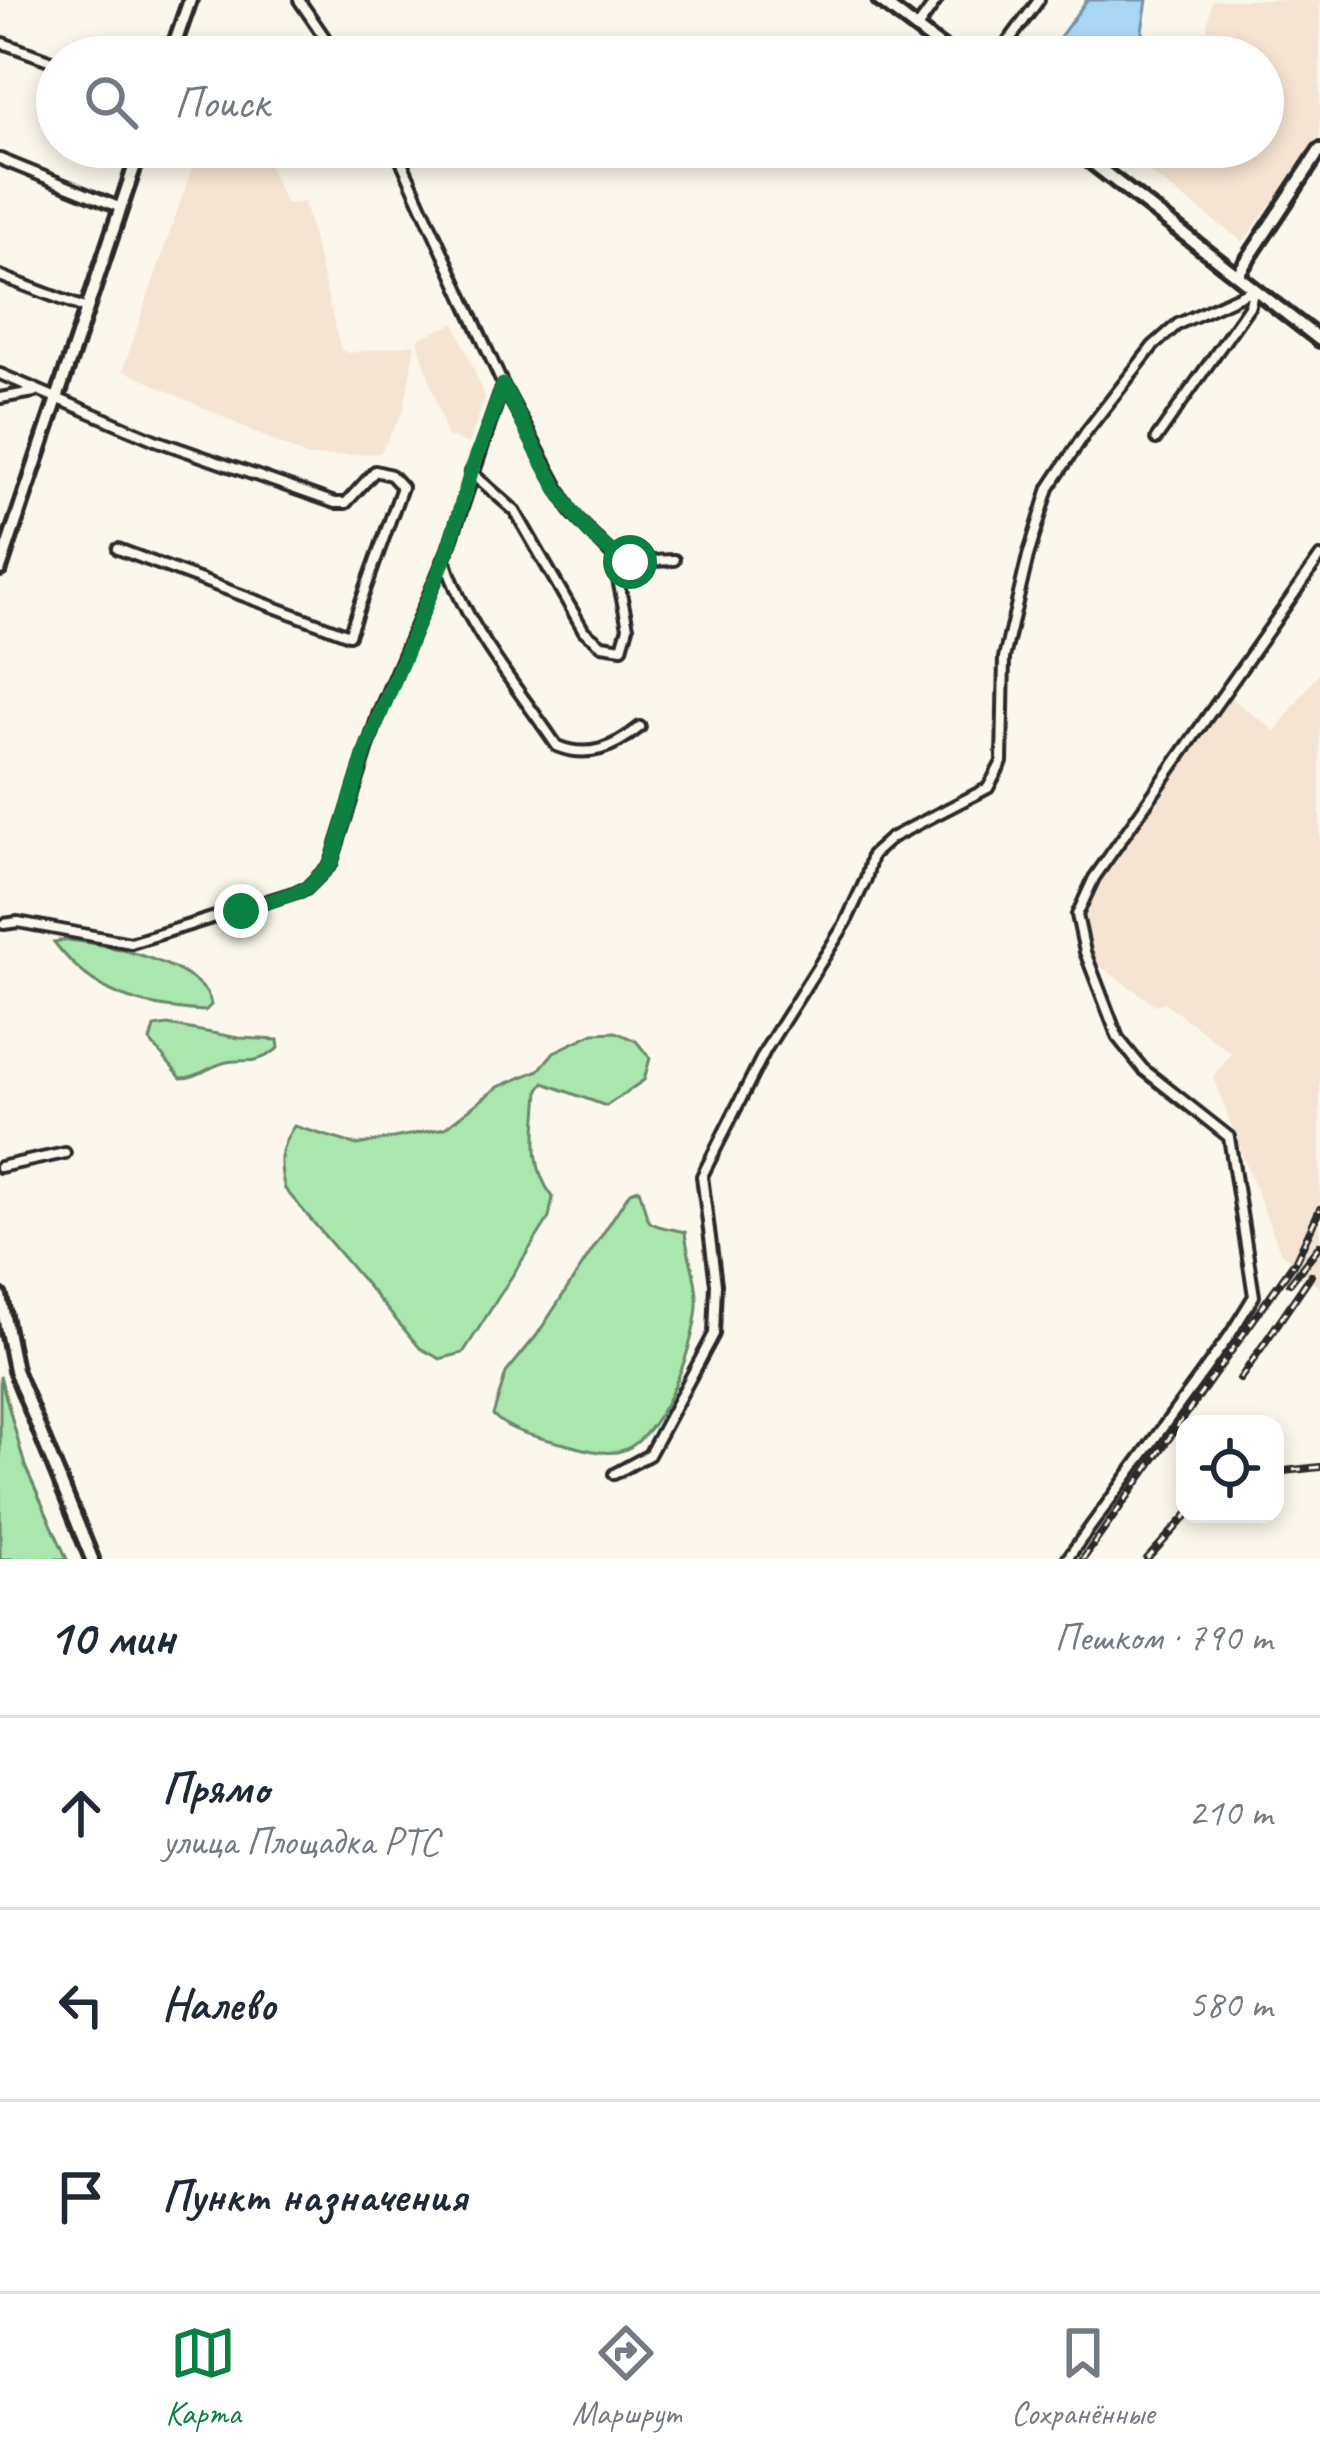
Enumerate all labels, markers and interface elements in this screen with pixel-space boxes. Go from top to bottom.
search box [36,36,1284,168]
icon: search [78,69,144,135]
text: Поиск [174,74,269,131]
route start [603,535,657,589]
route end [214,884,268,938]
map controls [1176,1415,1284,1523]
button: locate [1176,1415,1284,1523]
text: 10 мин [48,1605,175,1669]
text: Пешком · 790 m [1054,1613,1272,1662]
text: Прямо [162,1760,269,1817]
icon: ahead [48,1780,114,1846]
text: 210 m [1188,1788,1272,1837]
text: улица Площадка РТС [162,1817,439,1866]
icon: left [48,1972,114,2038]
text: Налево [162,1976,276,2033]
text: 580 m [1188,1980,1272,2029]
icon: arrive [48,2164,114,2230]
text: Пункт назначения [162,2168,467,2225]
tab: Карта [165,2320,241,2434]
tab: Маршрут [572,2320,681,2434]
tab: Сохранённые [1011,2320,1155,2434]

